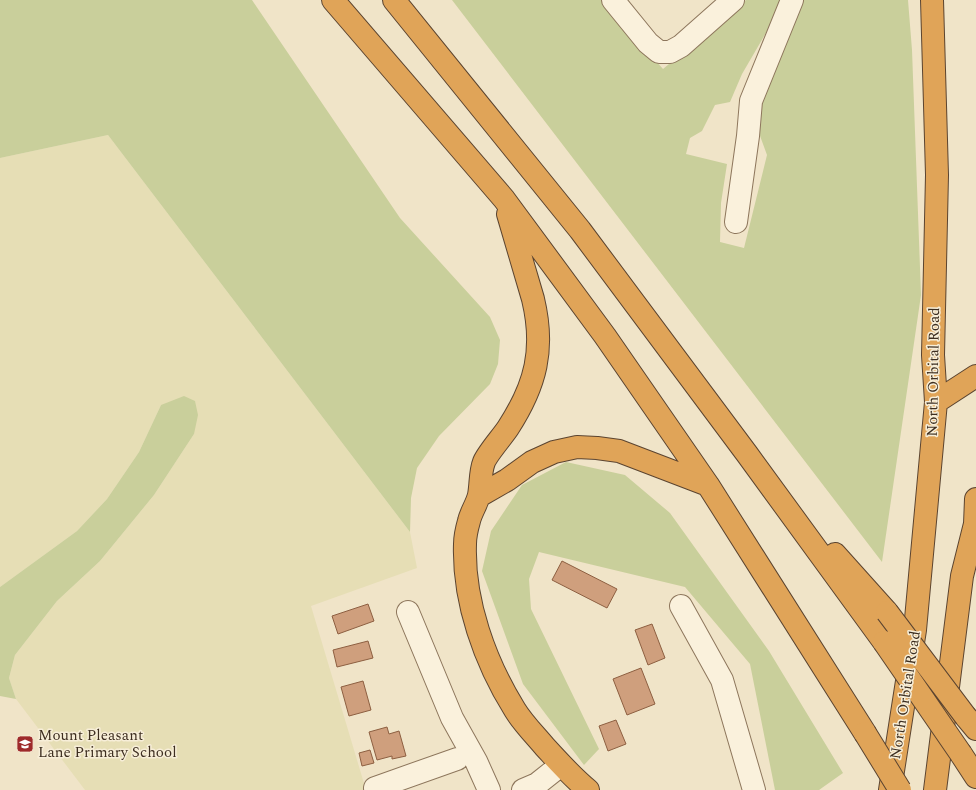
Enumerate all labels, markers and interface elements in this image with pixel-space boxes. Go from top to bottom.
street label: North Orbital Road [921,307,946,437]
street label: North Orbital Road [884,629,927,761]
place label: Mount Pleasant Lane Primary School [38,724,177,764]
school or university icon: Mount Pleasant Lane Primary School [15,734,35,754]

